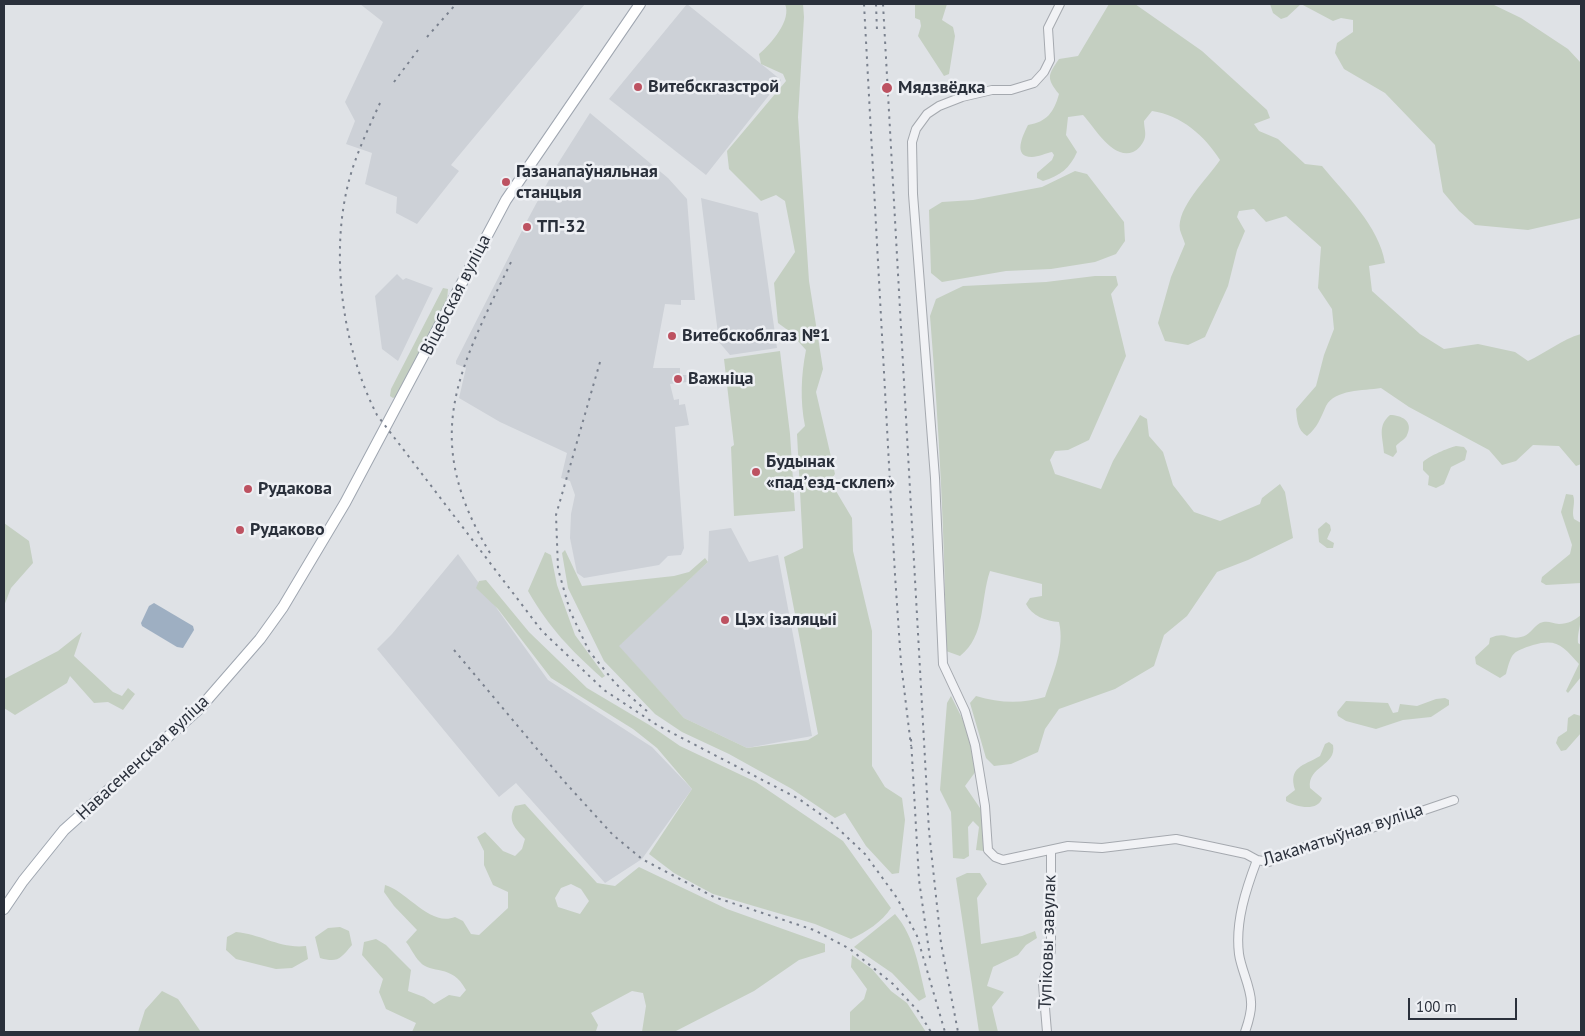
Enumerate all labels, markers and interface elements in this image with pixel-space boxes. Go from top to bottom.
place label: Витебскгазстрой [648,76,779,98]
place label: Мядзвёдка [898,77,985,99]
marker: Витебскгазстрой [632,81,644,93]
marker: Мядзвёдка [880,81,894,95]
place label: Газанапаўняльная станцыя [516,161,658,203]
marker: Газанапаўняльная станцыя [500,176,512,188]
place label: ТП-32 [537,216,586,238]
marker: ТП-32 [521,221,533,233]
street label: Віцебская вуліца [416,231,496,359]
place label: Витебскоблгаз №1 [682,325,830,347]
marker: Витебскоблгаз №1 [666,330,678,342]
place label: Важніца [688,368,754,390]
marker: Важніца [672,373,684,385]
place label: Будынак «падʼезд-склеп» [766,451,895,494]
marker: Будынак «падʼезд-склеп» [750,466,762,478]
place label: Рудакова [258,478,332,500]
marker: Рудакова [242,483,254,495]
place label: Рудаково [250,519,325,541]
marker: Рудаково [234,524,246,536]
place label: Цэх ізаляцыі [735,609,837,631]
marker: Цэх ізаляцыі [719,614,731,626]
street label: Навасененская вуліца [72,691,214,825]
street label: Лакаматыўная вуліца [1260,799,1426,871]
street label: Тупіковы завулак [1035,874,1061,1010]
scale bar [1410,988,1519,1020]
text: 100 m [1416,997,1457,1016]

